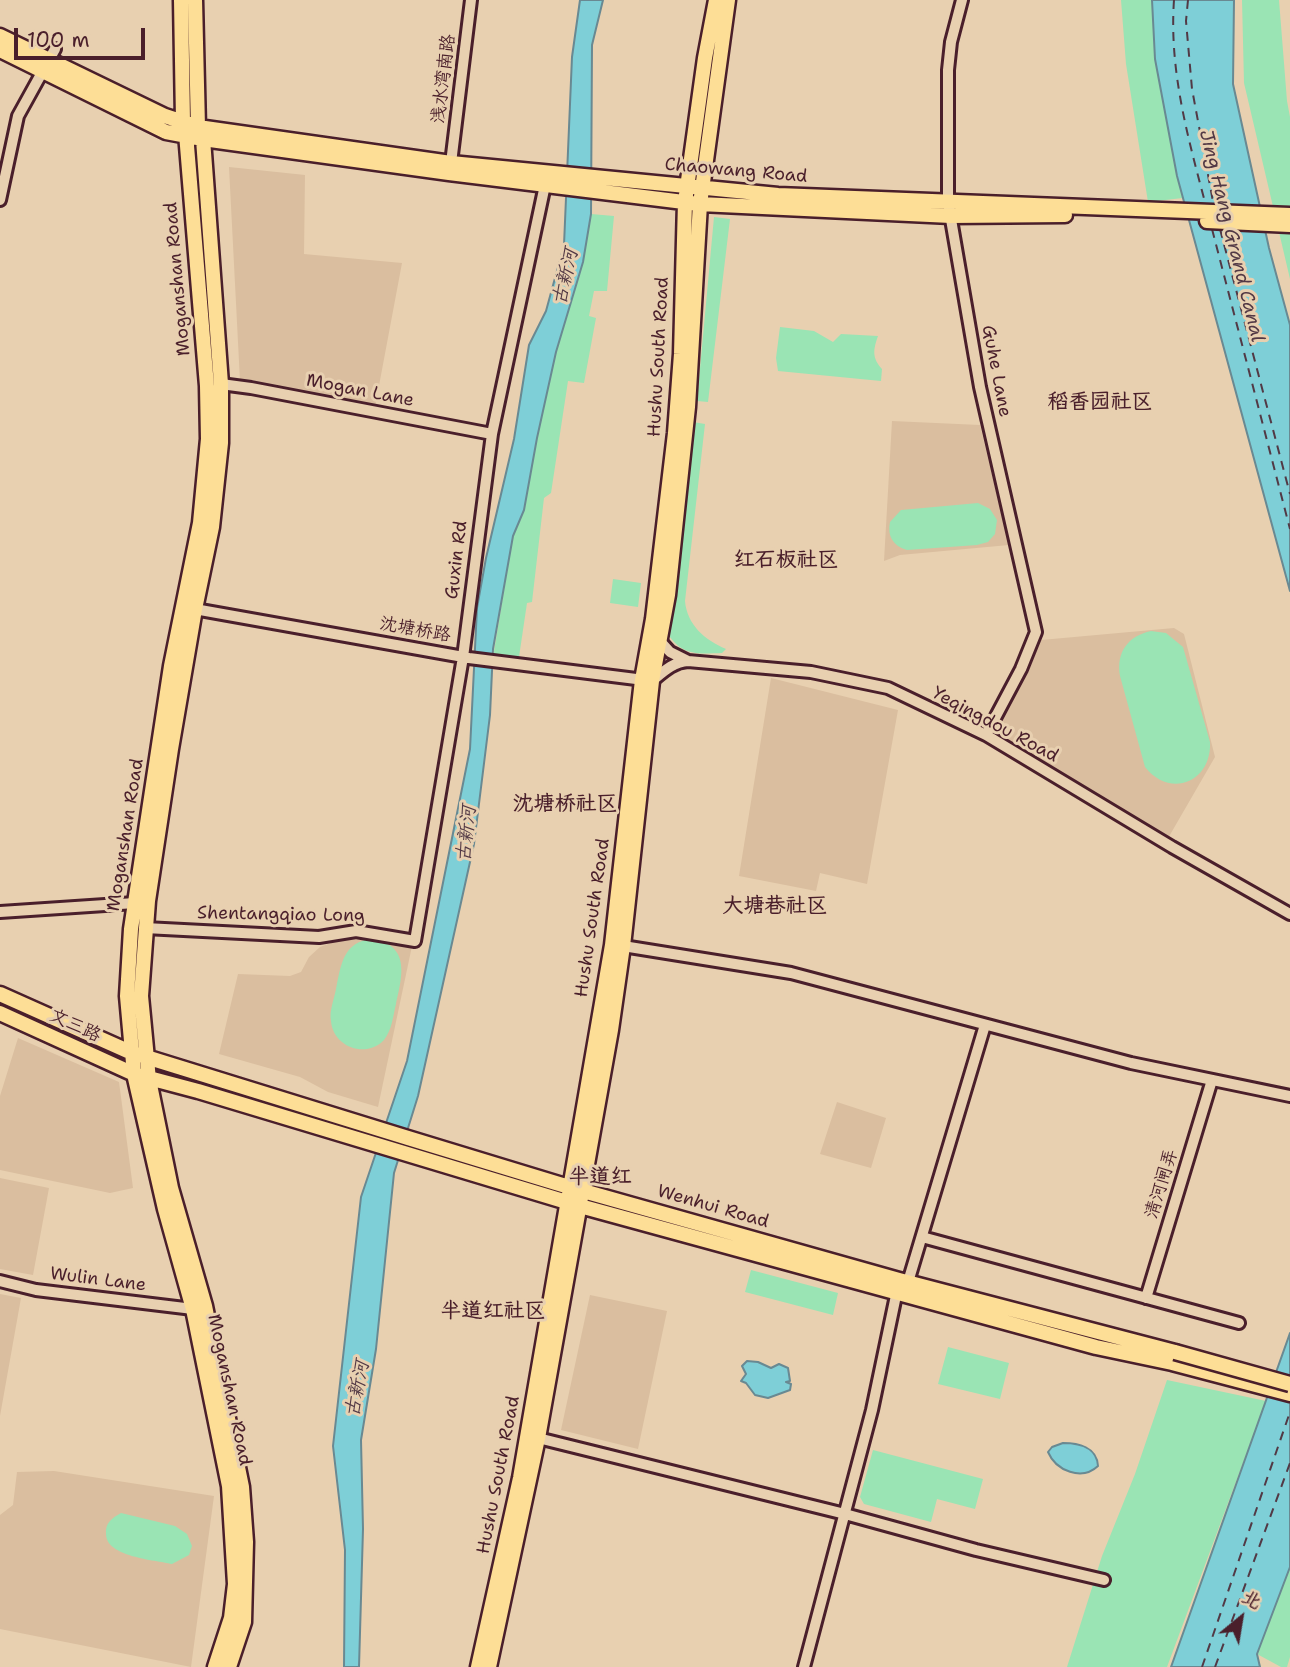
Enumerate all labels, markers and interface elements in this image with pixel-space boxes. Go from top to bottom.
scale bar [18,14,149,58]
text: 100 m [27,26,90,54]
street label: 浅水湾南路 [428,33,460,125]
water label: Jing Hang Grand Canal [1194,127,1268,345]
street label: Chaowang Road [664,154,808,188]
street label: Moganshan Road [161,201,195,357]
water label: 古新河 [548,247,584,307]
street label: Hushu South Road [644,276,674,438]
street label: Guhe Lane [977,323,1015,419]
street label: Mogan Lane [304,370,416,412]
district label: 稻香园社区 [1048,390,1152,416]
street label: Guxin Rd [441,520,473,600]
district label: 红石板社区 [734,548,838,574]
street label: 沈塘桥路 [378,613,452,647]
street label: Yeqingdou Road [928,683,1062,767]
street label: Moganshan Road [103,757,149,913]
district label: 沈塘桥社区 [513,792,617,818]
water label: 古新河 [453,804,481,864]
street label: Hushu South Road [571,837,615,999]
district label: 大塘巷社区 [723,894,827,920]
street label: Shentangqiao Long [197,903,365,927]
street label: 文三路 [46,1005,104,1047]
street label: 清河闸弄 [1141,1146,1183,1222]
district label: 半道红 [569,1165,631,1191]
street label: Wenhui Road [655,1181,771,1233]
street label: Wulin Lane [49,1263,147,1297]
district label: 半道红社区 [441,1299,545,1325]
street label: Moganshan Road [202,1312,256,1468]
water label: 古新河 [341,1359,375,1419]
street label: Hushu South Road [473,1394,525,1556]
north arrow [1206,1583,1276,1653]
text: 北 [1237,1584,1266,1615]

